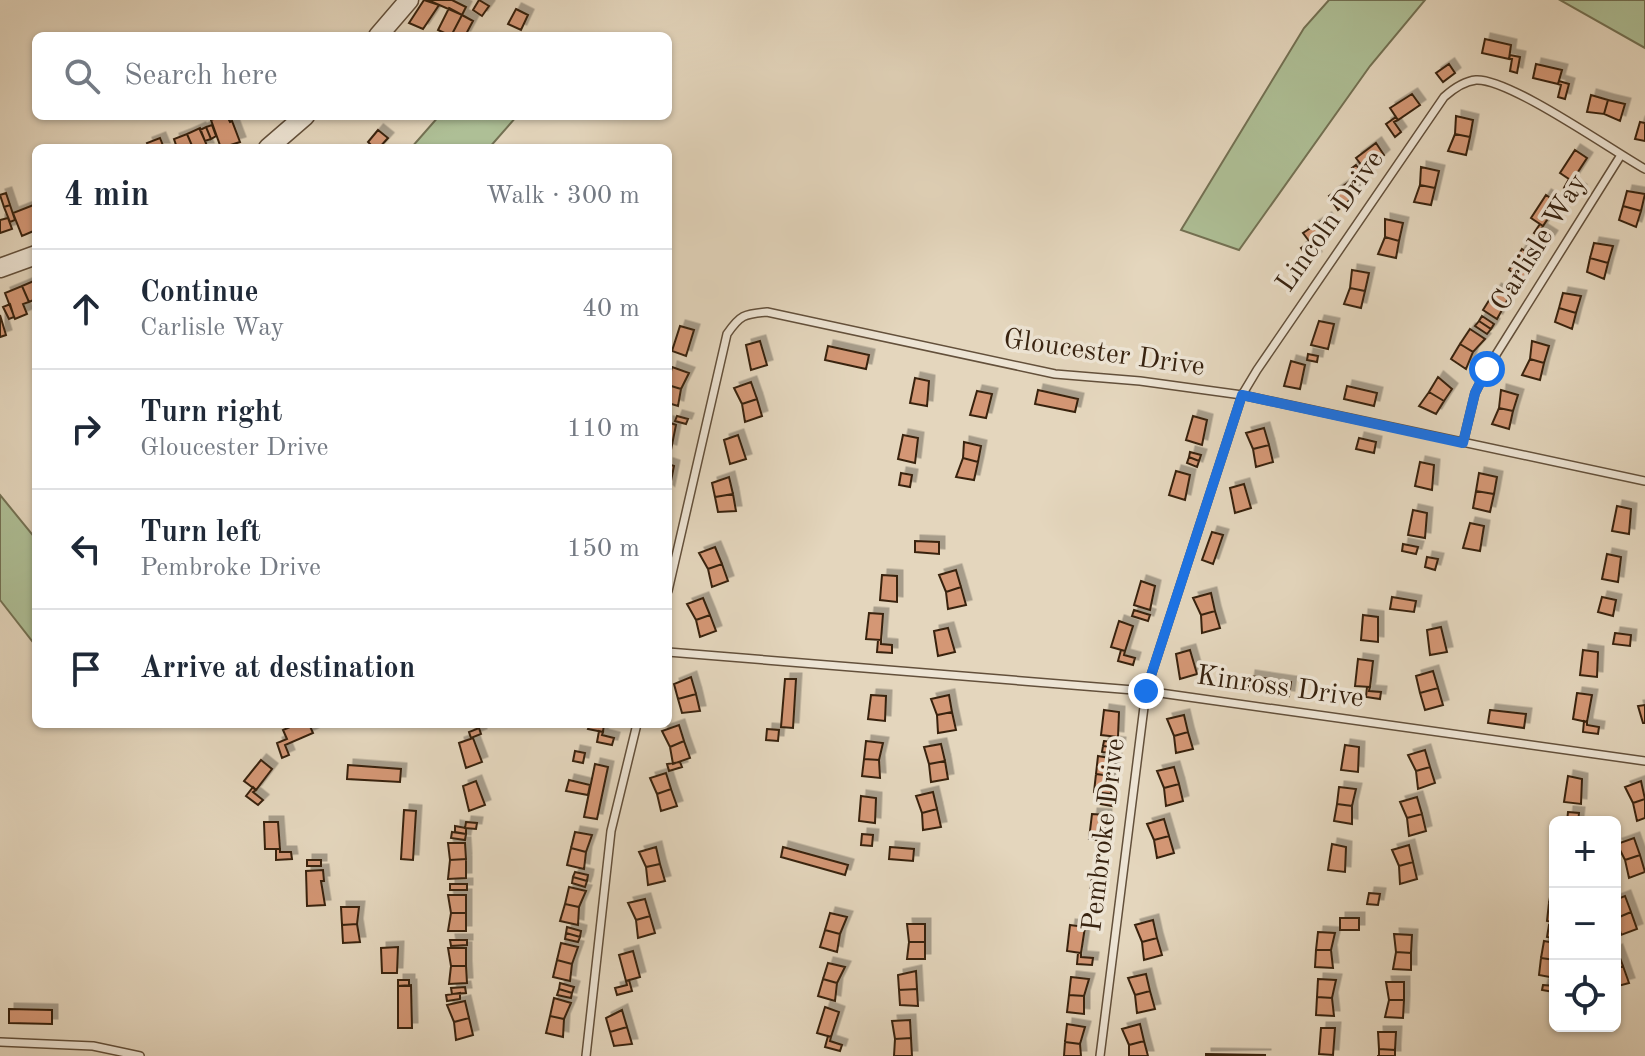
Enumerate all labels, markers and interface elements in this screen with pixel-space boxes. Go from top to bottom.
search box [32,32,672,120]
icon: search [60,54,104,98]
text: Search here [124,61,278,91]
street label: Lincoln Drive [1272,146,1390,298]
street label: Carlisle Way [1487,170,1593,316]
text: 4 min [64,179,149,213]
text: Walk · 300 m [486,183,640,209]
text: Continue [140,278,259,308]
icon: ahead [64,287,108,331]
text: 40 m [582,296,640,322]
text: Carlisle Way [140,315,284,341]
street label: Gloucester Drive [1002,326,1206,382]
route start [1469,351,1505,387]
text: Turn right [140,398,282,428]
icon: right [64,407,108,451]
text: 110 m [567,416,640,442]
text: Gloucester Drive [140,435,329,461]
text: Turn left [140,518,261,548]
icon: left [64,527,108,571]
text: 150 m [567,536,640,562]
text: Pembroke Drive [140,555,321,581]
icon: arrive [64,647,108,691]
text: Arrive at destination [140,654,415,684]
street label: Kinross Drive [1195,662,1365,714]
route end [1128,673,1164,709]
street label: Pembroke Drive [1079,737,1131,933]
map controls [1549,816,1621,1032]
button: + [1549,816,1621,888]
button: − [1549,888,1621,960]
button: locate [1549,960,1621,1032]

